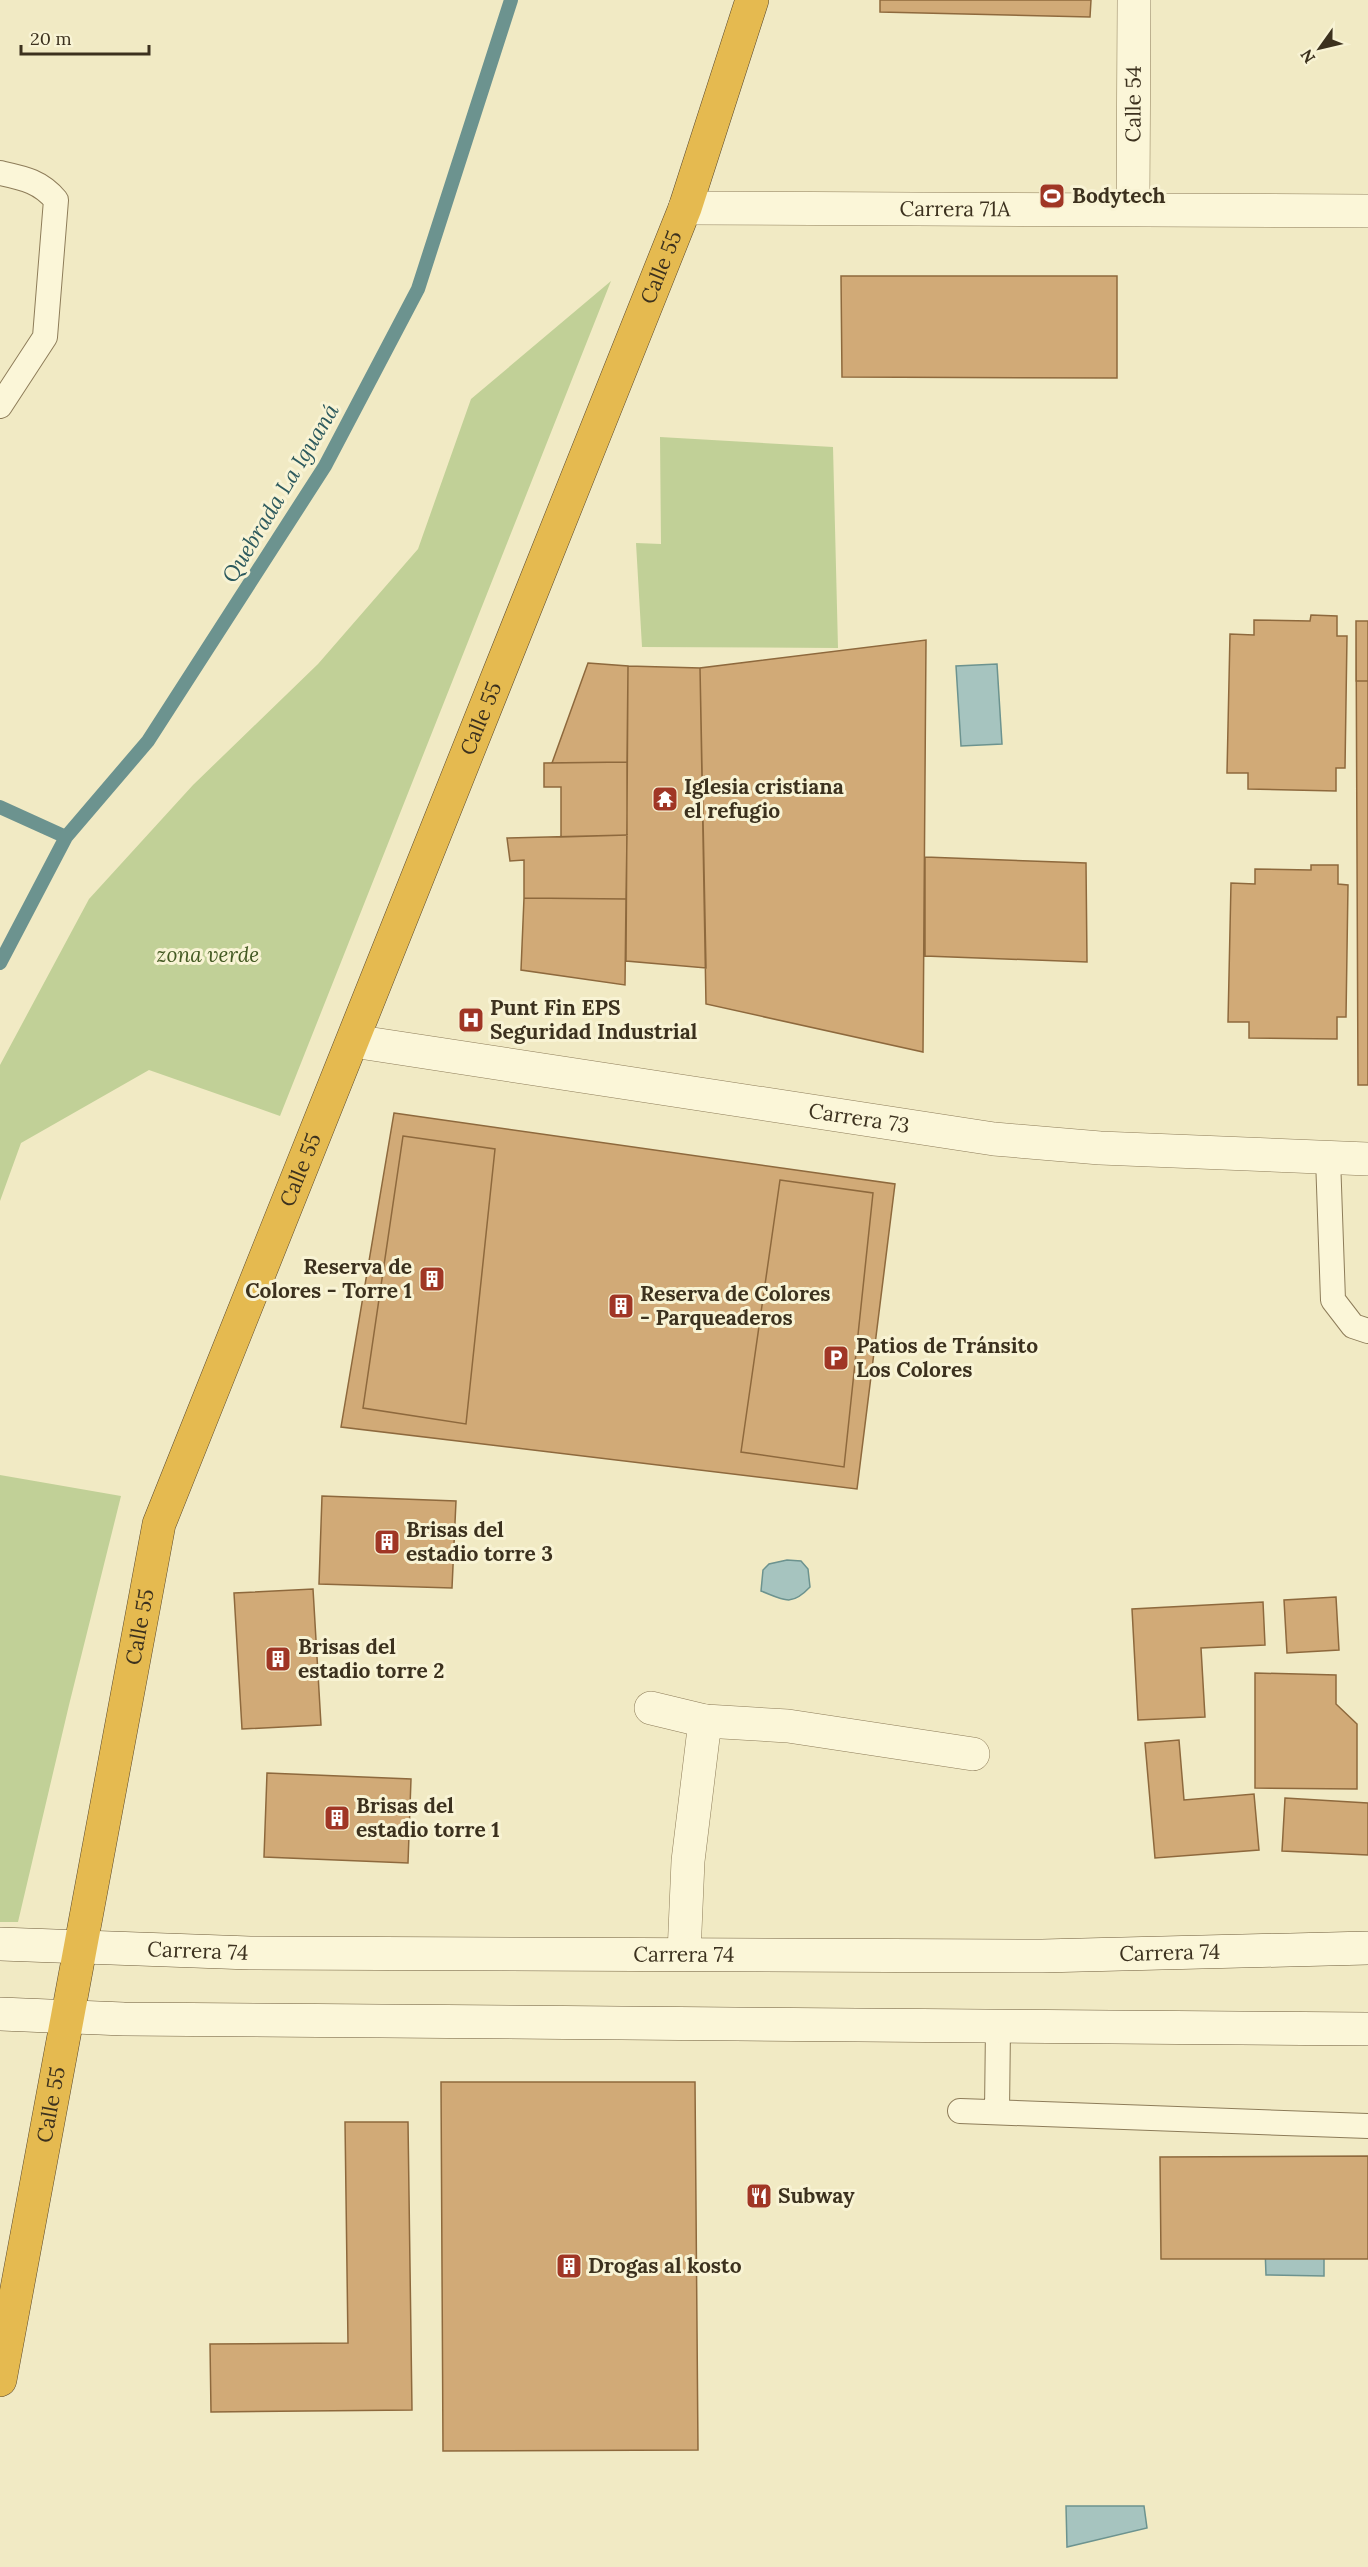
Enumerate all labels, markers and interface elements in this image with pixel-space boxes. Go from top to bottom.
scale bar [21,18,148,56]
north arrow [1290,18,1350,78]
text: 20 m [30,27,72,50]
text: N [1296,46,1319,67]
street label: Calle 54 [1119,66,1147,142]
sports icon: Bodytech [1037,181,1067,211]
place label: Bodytech [1072,182,1166,209]
street label: Carrera 71A [899,195,1011,222]
street label: Calle 55 [634,226,688,308]
water label: Quebrada La Iguaná [216,398,345,588]
street label: Calle 55 [454,678,507,759]
place label: Iglesia cristiana el refugio [684,773,844,824]
temple icon: Iglesia cristiana el refugio [650,784,680,814]
park label: zona verde [157,941,259,968]
place label: Punt Fin EPS Seguridad Industrial [490,994,698,1045]
hospital icon: Punt Fin EPS Seguridad Industrial [456,1005,486,1035]
street label: Carrera 73 [807,1097,911,1139]
street label: Calle 55 [273,1129,327,1210]
place label: Reserva de Colores - Torre 1 [245,1253,412,1304]
building icon: Reserva de Colores - Torre 1 [417,1264,447,1294]
place label: Reserva de Colores - Parqueaderos [640,1280,830,1331]
building icon: Reserva de Colores - Parqueaderos [606,1291,636,1321]
place label: Patios de Tránsito Los Colores [856,1332,1038,1383]
parking icon: Patios de Tránsito Los Colores [821,1343,851,1373]
place label: Brisas del estadio torre 3 [406,1516,553,1567]
building icon: Brisas del estadio torre 3 [372,1527,402,1557]
street label: Calle 55 [119,1587,160,1667]
place label: Brisas del estadio torre 2 [298,1633,445,1684]
building icon: Brisas del estadio torre 2 [263,1644,293,1674]
place label: Brisas del estadio torre 1 [356,1792,500,1843]
building icon: Brisas del estadio torre 1 [322,1803,352,1833]
street label: Carrera 74 [147,1935,249,1966]
street label: Carrera 74 [1119,1938,1221,1967]
street label: Carrera 74 [633,1940,734,1968]
street label: Calle 55 [30,2064,71,2145]
restaurant icon: Subway [744,2181,774,2211]
place label: Subway [778,2182,855,2209]
building icon: Drogas al kosto [554,2251,584,2281]
place label: Drogas al kosto [588,2252,742,2279]

